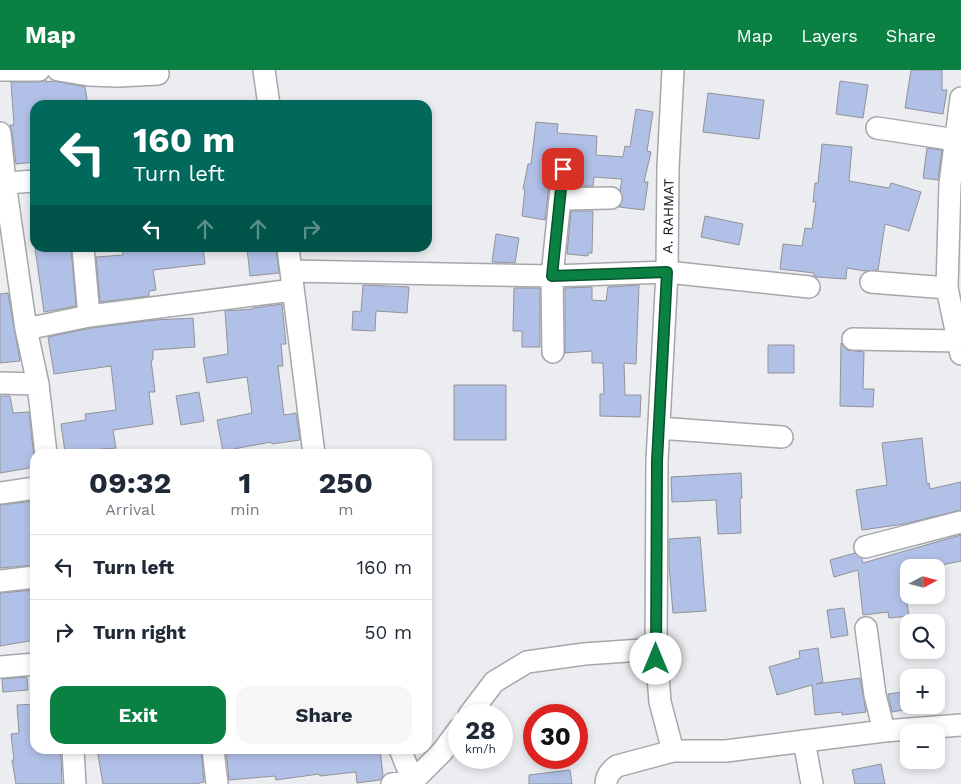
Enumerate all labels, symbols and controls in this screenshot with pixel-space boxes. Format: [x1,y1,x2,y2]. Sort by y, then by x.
text: Map [25,21,76,49]
text: Map [736,25,773,46]
text: Layers [801,25,858,46]
text: Share [886,25,936,46]
text: 160 m [133,119,235,161]
icon: left [50,120,115,185]
pin [542,148,584,190]
icon: arrive [549,155,577,183]
text: Turn left [133,161,225,186]
street label: A. RAHMAT [659,178,677,254]
icon: left [138,215,166,243]
icon: ahead [191,215,219,243]
icon: ahead [244,215,272,243]
icon: right [297,215,325,243]
text: 09:32 [89,465,171,500]
text: 1 [238,465,251,500]
text: 250 [318,465,373,500]
text: Arrival [105,500,155,519]
text: min [230,500,260,519]
text: m [338,500,353,519]
icon: left [50,553,78,581]
text: Turn left [93,556,174,579]
text: 160 m [357,556,412,579]
north arrow [900,559,945,604]
map controls [900,559,945,769]
button: search [900,614,945,659]
icon: right [50,618,78,646]
text: Turn right [93,621,186,644]
text: 50 m [365,621,412,644]
position arrow [629,632,681,684]
button: + [900,669,945,714]
button: Exit [50,686,226,744]
button: Share [236,686,412,744]
speed limit sign: 30 [523,704,588,769]
text: 28 [465,716,496,745]
button: − [900,724,945,769]
text: km/h [465,742,496,756]

